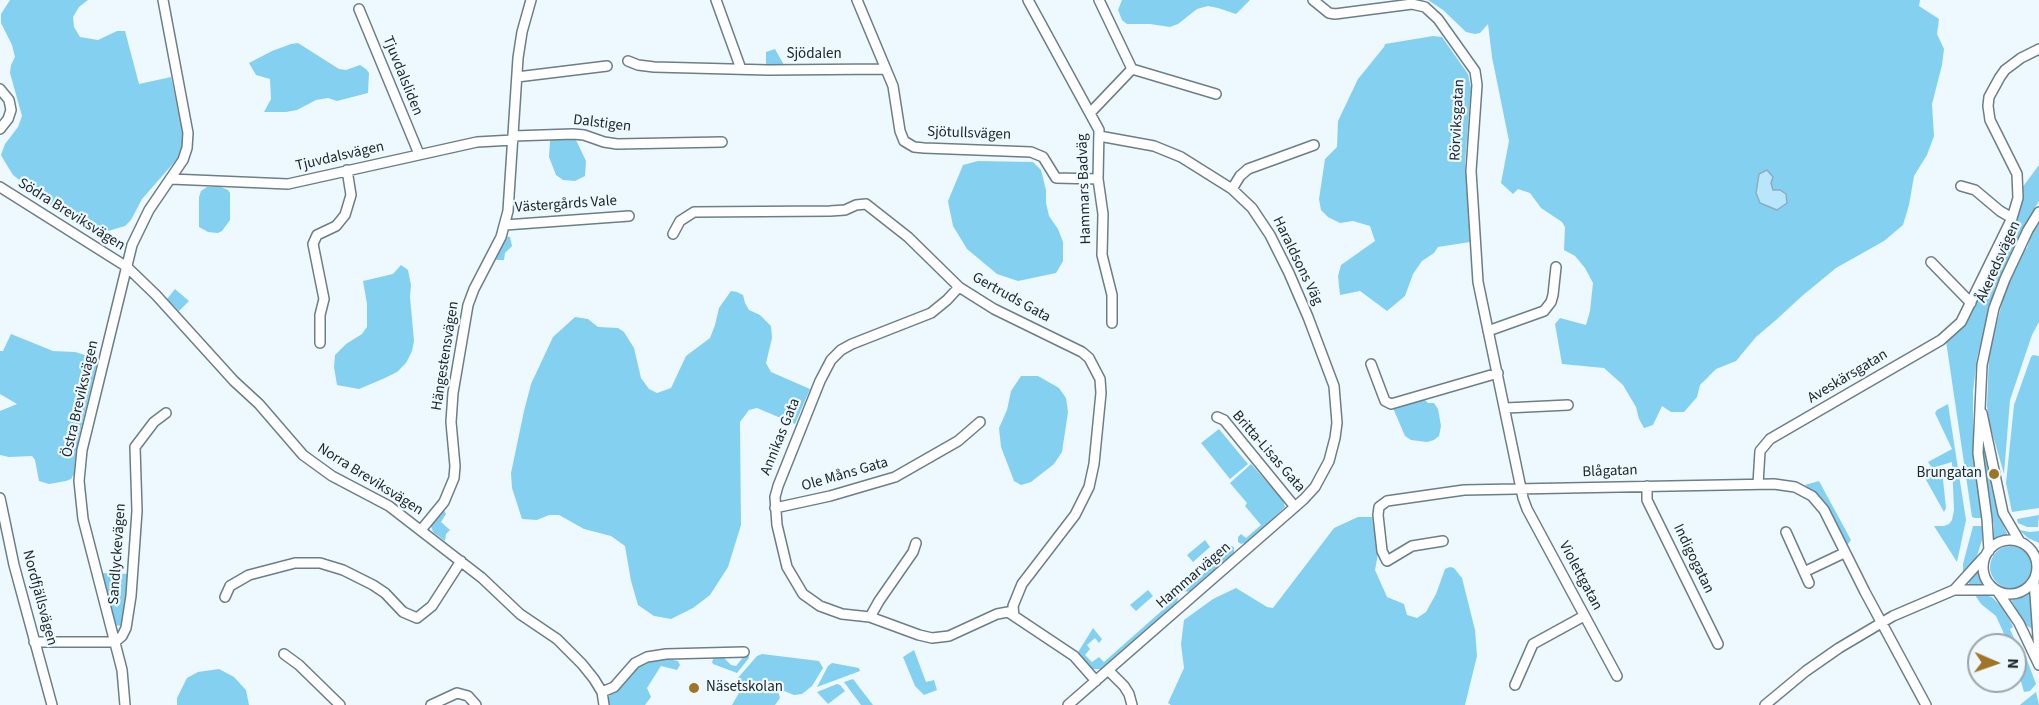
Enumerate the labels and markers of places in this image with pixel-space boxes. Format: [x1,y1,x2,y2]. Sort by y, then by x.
place label: Brungatan [1916,465,1982,483]
marker: Brungatan [1987,467,2001,481]
place label: Näsetskolan [706,679,783,697]
marker: Näsetskolan [687,681,701,695]

